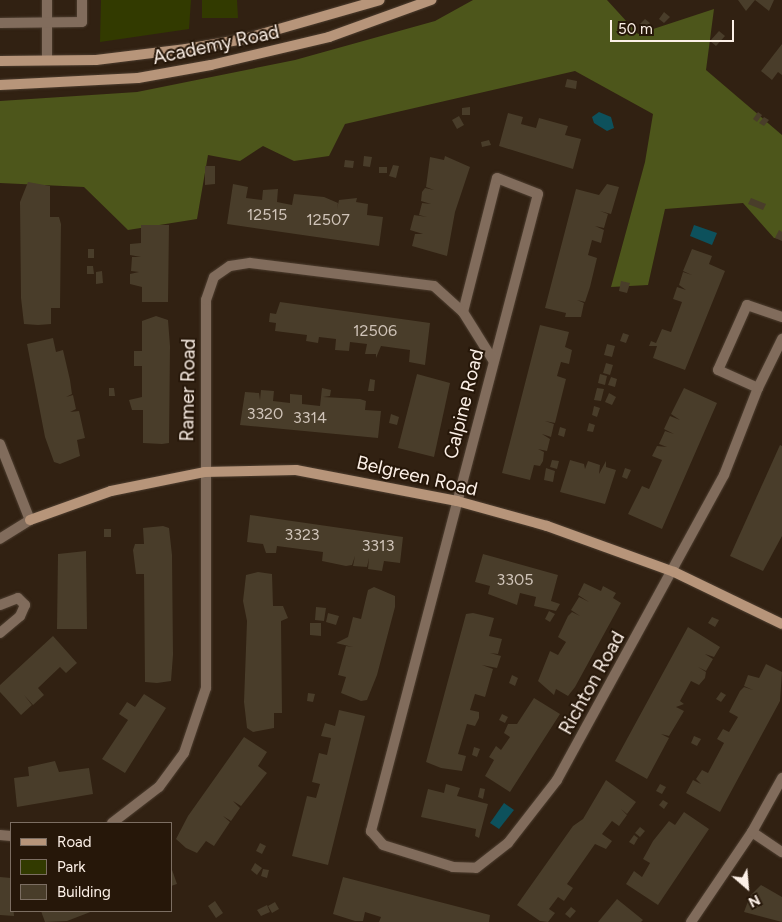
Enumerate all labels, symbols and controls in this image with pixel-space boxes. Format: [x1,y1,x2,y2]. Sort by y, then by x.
scale bar [612,10,736,42]
street label: Academy Road [151,20,281,70]
text: 50 m [618,20,653,38]
house number: 12515 [247,205,287,225]
house number: 12507 [306,210,350,230]
house number: 12506 [353,321,397,341]
street label: Ramer Road [176,338,200,442]
street label: Calpine Road [439,347,489,461]
house number: 3320 [247,404,283,424]
house number: 3314 [293,408,327,428]
street label: Belgreen Road [354,451,480,501]
house number: 3323 [284,525,320,545]
house number: 3313 [362,536,394,556]
house number: 3305 [497,570,533,590]
street label: Richton Road [554,627,630,739]
legend [10,822,172,912]
text: Road [57,833,92,851]
text: Park [57,858,86,876]
north arrow [722,862,772,912]
text: Building [57,883,111,901]
text: N [745,891,763,911]

